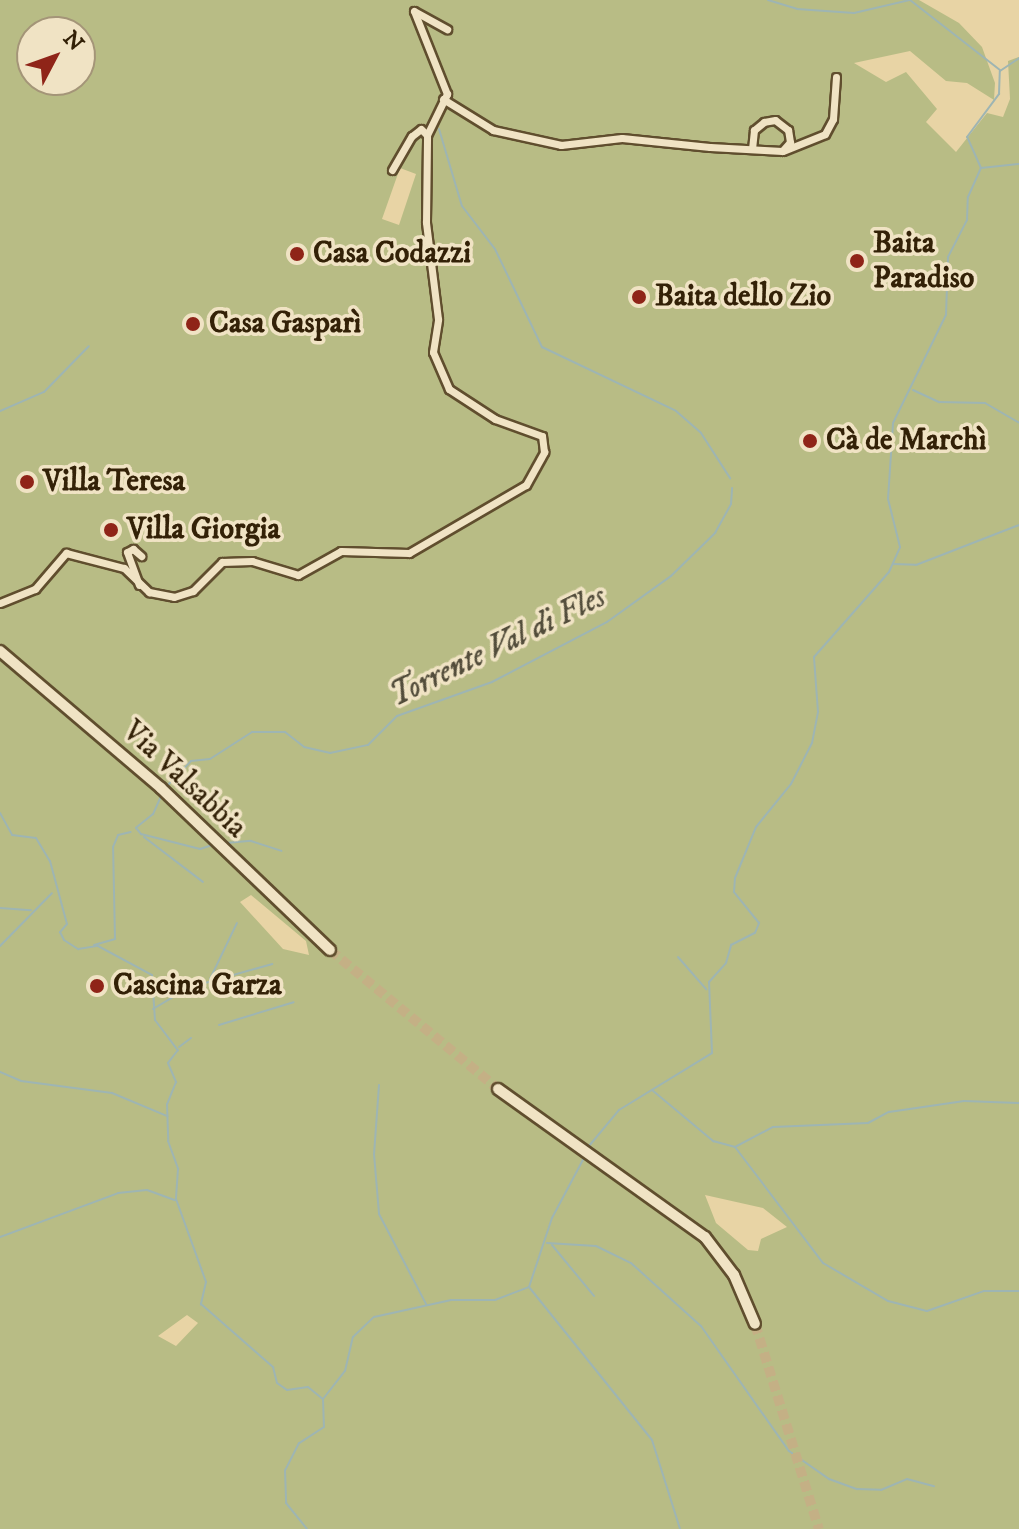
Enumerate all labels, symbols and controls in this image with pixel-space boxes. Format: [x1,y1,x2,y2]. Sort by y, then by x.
north arrow [16,16,96,96]
text: N [57,26,89,57]
place label: Baita Paradiso [873,226,974,296]
place label: Casa Codazzi [313,236,471,272]
marker: Casa Codazzi [288,245,306,263]
marker: Baita Paradiso [848,252,866,270]
place label: Baita dello Zio [655,279,831,315]
marker: Baita dello Zio [630,288,648,306]
place label: Casa Gasparì [209,306,361,342]
marker: Casa Gasparì [184,315,202,333]
place label: Cà de Marchì [826,423,987,459]
marker: Cà de Marchì [801,432,819,450]
place label: Villa Teresa [43,464,185,500]
marker: Villa Teresa [18,473,36,491]
place label: Villa Giorgia [127,512,280,548]
marker: Villa Giorgia [102,521,120,539]
water label: Torrente Val di Fles [384,578,612,716]
street label: Via Valsabbia [115,714,253,846]
place label: Cascina Garza [113,968,282,1004]
marker: Cascina Garza [88,977,106,995]

